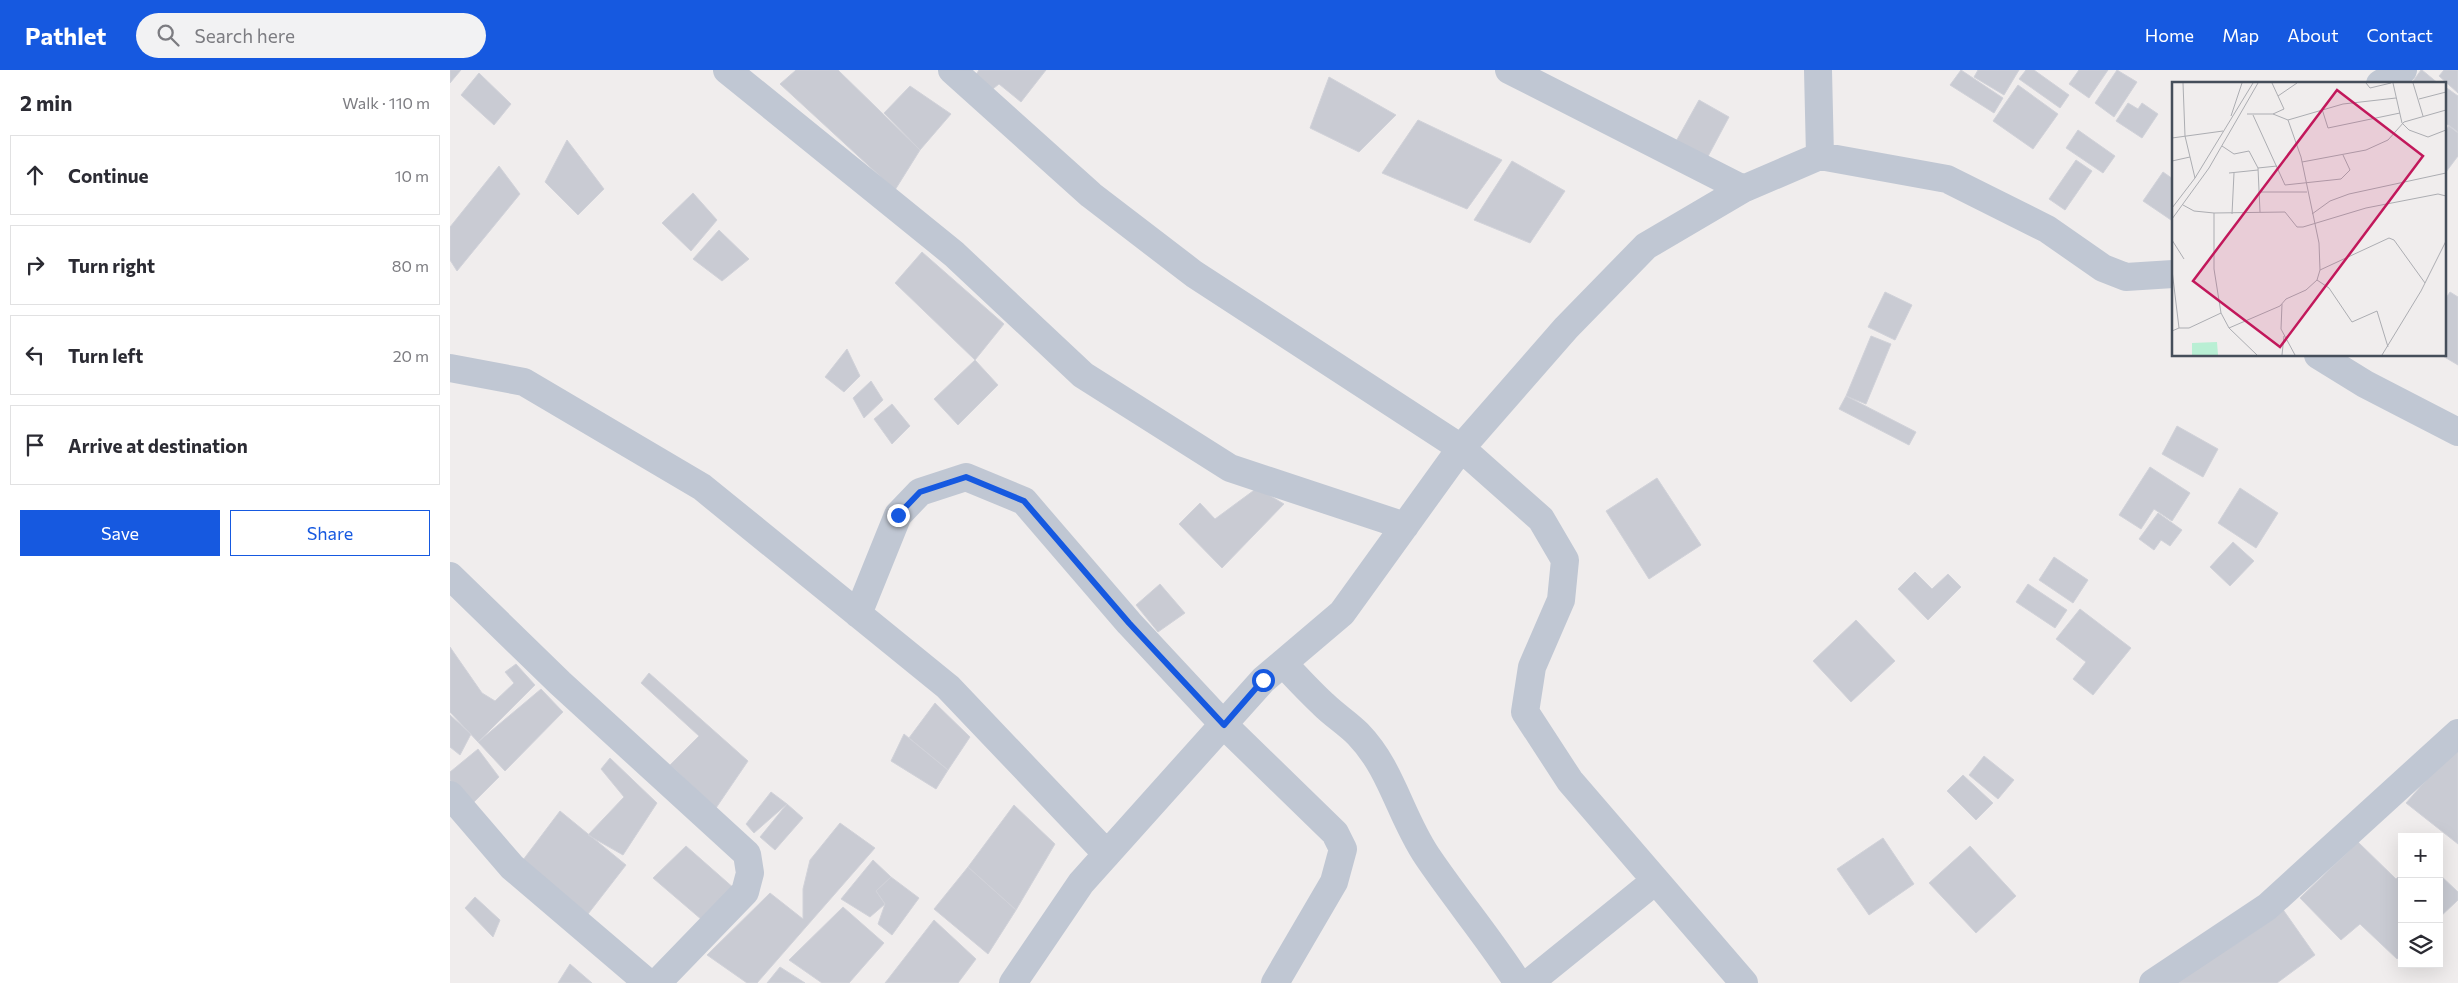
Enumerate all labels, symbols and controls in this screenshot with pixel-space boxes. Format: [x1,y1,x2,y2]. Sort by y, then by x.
search box [136,13,486,58]
text: Pathlet [25,21,106,50]
icon: search [154,21,182,49]
text: Search here [194,24,295,47]
text: Home [2145,24,2194,46]
text: Map [2222,24,2259,46]
text: About [2287,24,2339,46]
text: Contact [2367,24,2433,46]
inset map [2172,82,2446,356]
text: 2 min [20,90,72,115]
text: Walk · 110 m [342,93,430,112]
icon: ahead [21,161,49,189]
text: Continue [68,164,148,187]
text: 10 m [395,166,429,185]
icon: right [21,251,49,279]
text: Turn right [68,254,155,277]
text: 80 m [392,256,429,275]
icon: left [21,341,49,369]
text: Turn left [68,344,143,367]
text: 20 m [393,346,429,365]
icon: arrive [21,431,49,459]
text: Arrive at destination [68,434,248,457]
route end [887,504,910,527]
button: Save [20,510,220,556]
button: Share [230,510,430,556]
route start [1252,669,1275,692]
map controls [2398,833,2443,968]
button: + [2398,833,2443,878]
button: − [2398,878,2443,923]
button: layers [2398,923,2443,968]

